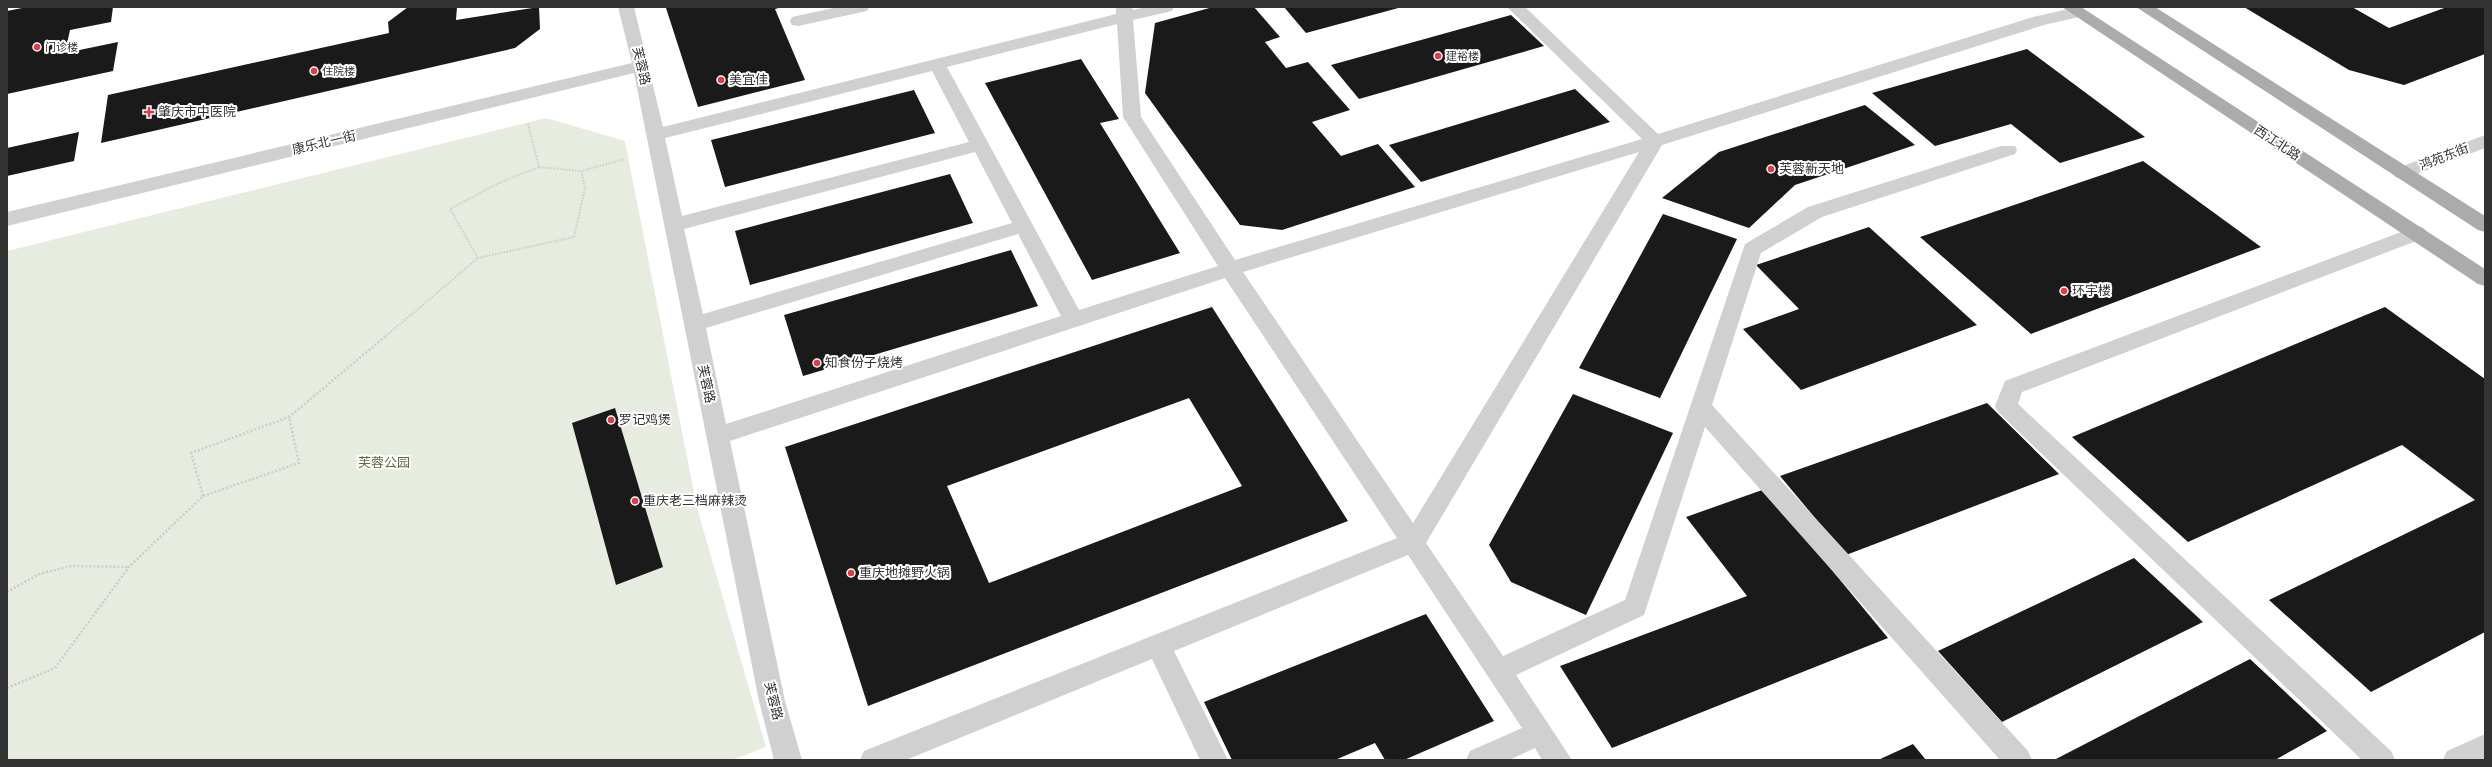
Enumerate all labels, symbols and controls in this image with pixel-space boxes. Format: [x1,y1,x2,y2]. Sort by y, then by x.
place label: 门诊楼 [45,40,78,55]
marker: 门诊楼 [32,42,42,52]
street label: 芙蓉路 [628,45,654,87]
place label: 建裕楼 [1446,49,1479,64]
marker: 建裕楼 [1433,51,1443,61]
place label: 住院楼 [322,64,355,79]
marker: 住院楼 [309,66,319,76]
place label: 美宜佳 [729,71,768,89]
marker: 美宜佳 [716,75,726,85]
place label: 肇庆市中医院 [158,103,236,121]
marker: 肇庆市中医院 [143,106,155,118]
street label: 西江北路 [2250,121,2304,165]
street label: 康乐北一街 [290,127,358,159]
street label: 鸿苑东街 [2416,139,2472,175]
place label: 芙蓉新天地 [1779,160,1844,178]
marker: 芙蓉新天地 [1766,164,1776,174]
place label: 环宇楼 [2072,282,2111,300]
marker: 环宇楼 [2059,286,2069,296]
place label: 知食份子烧烤 [825,354,903,372]
marker: 知食份子烧烤 [812,358,822,368]
street label: 芙蓉路 [693,363,719,405]
place label: 罗记鸡煲 [619,411,671,429]
marker: 罗记鸡煲 [606,415,616,425]
park label: 芙蓉公园 [358,454,410,472]
place label: 重庆老三档麻辣烫 [643,492,747,510]
marker: 重庆老三档麻辣烫 [630,496,640,506]
place label: 重庆地摊野火锅 [859,564,950,582]
marker: 重庆地摊野火锅 [846,568,856,578]
street label: 芙蓉路 [760,680,786,722]

